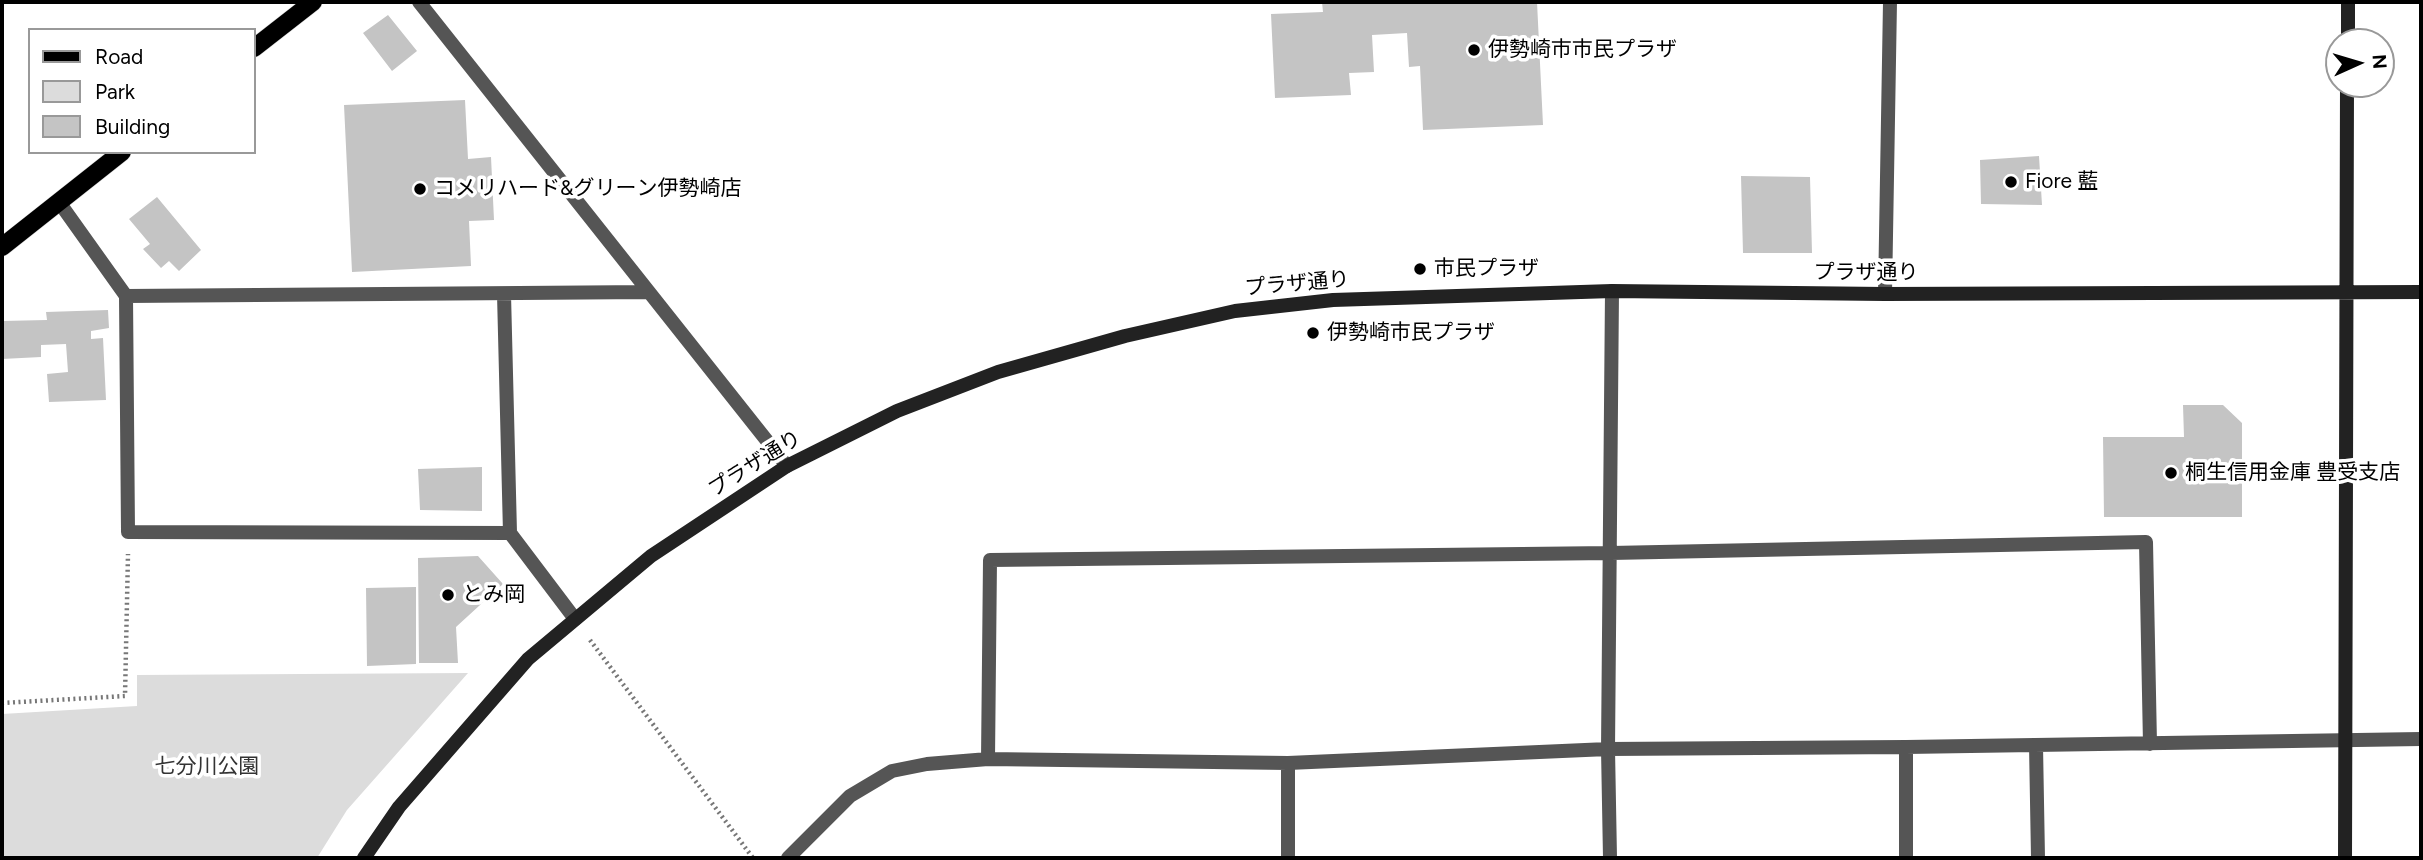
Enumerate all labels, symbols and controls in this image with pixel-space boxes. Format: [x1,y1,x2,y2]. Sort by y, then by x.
legend [28,28,256,154]
north arrow [2325,28,2395,98]
place label: 伊勢崎市市民プラザ [1488,37,1677,63]
marker: 伊勢崎市市民プラザ [1466,42,1482,58]
text: Road [95,44,143,69]
text: N [2367,54,2391,70]
text: Park [95,79,135,104]
text: Building [95,114,170,139]
place label: Fiore 藍 [2025,169,2098,195]
marker: Fiore 藍 [2003,174,2019,190]
place label: コメリハード&グリーン伊勢崎店 [434,176,742,202]
marker: コメリハード&グリーン伊勢崎店 [412,181,428,197]
place label: 市民プラザ [1434,256,1539,282]
street label: プラザ通り [1814,260,1918,286]
marker: 市民プラザ [1412,261,1428,277]
street label: プラザ通り [1244,267,1350,301]
place label: 伊勢崎市民プラザ [1327,320,1495,346]
marker: 伊勢崎市民プラザ [1305,325,1321,341]
street label: プラザ通り [704,425,806,503]
place label: 桐生信用金庫 豊受支店 [2185,460,2400,486]
marker: 桐生信用金庫 豊受支店 [2163,465,2179,481]
place label: とみ岡 [462,582,525,608]
marker: とみ岡 [440,587,456,603]
park label: 七分川公園 [155,754,259,780]

